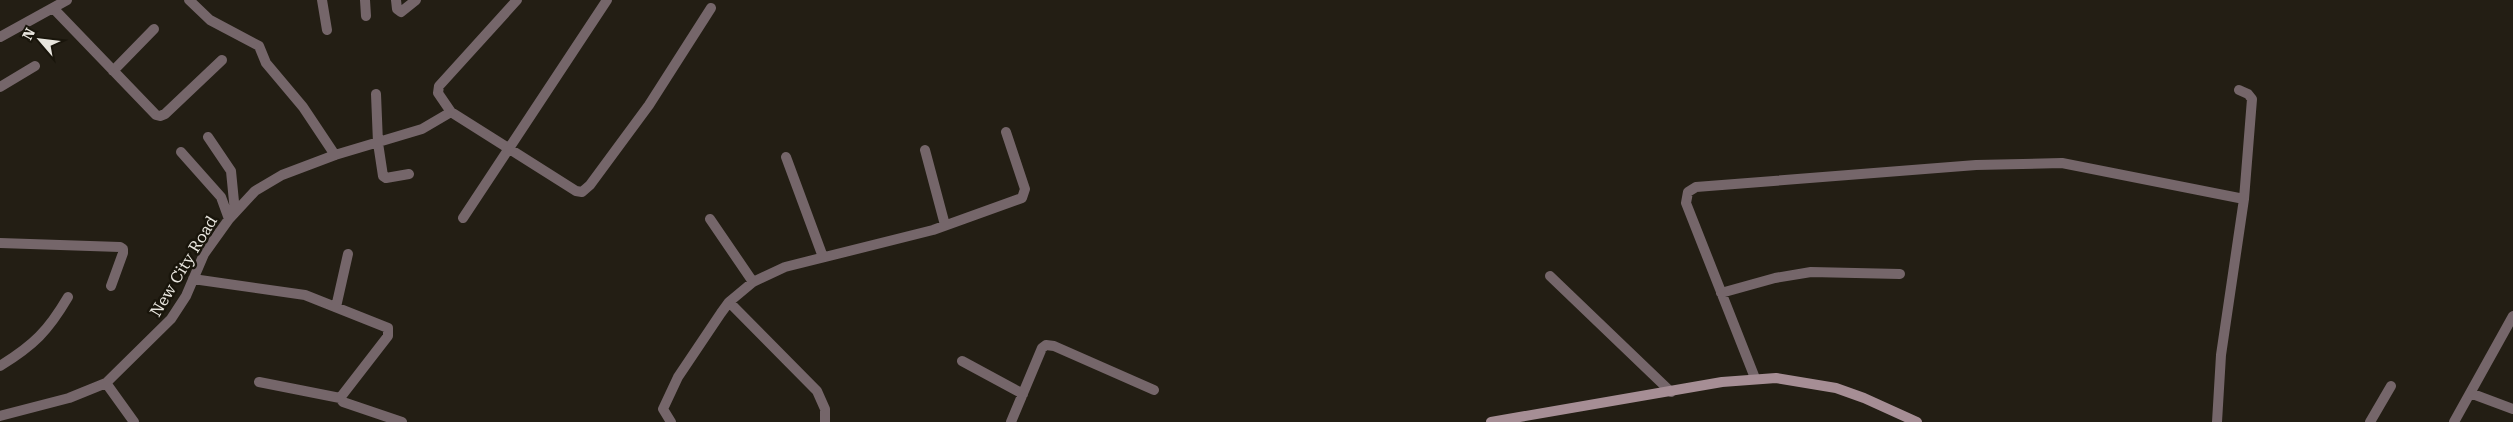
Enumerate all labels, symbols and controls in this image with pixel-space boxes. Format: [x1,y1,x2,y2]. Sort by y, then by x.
north arrow [15,15,65,65]
text: N [19,25,38,42]
street label: New City Road [146,212,221,320]

